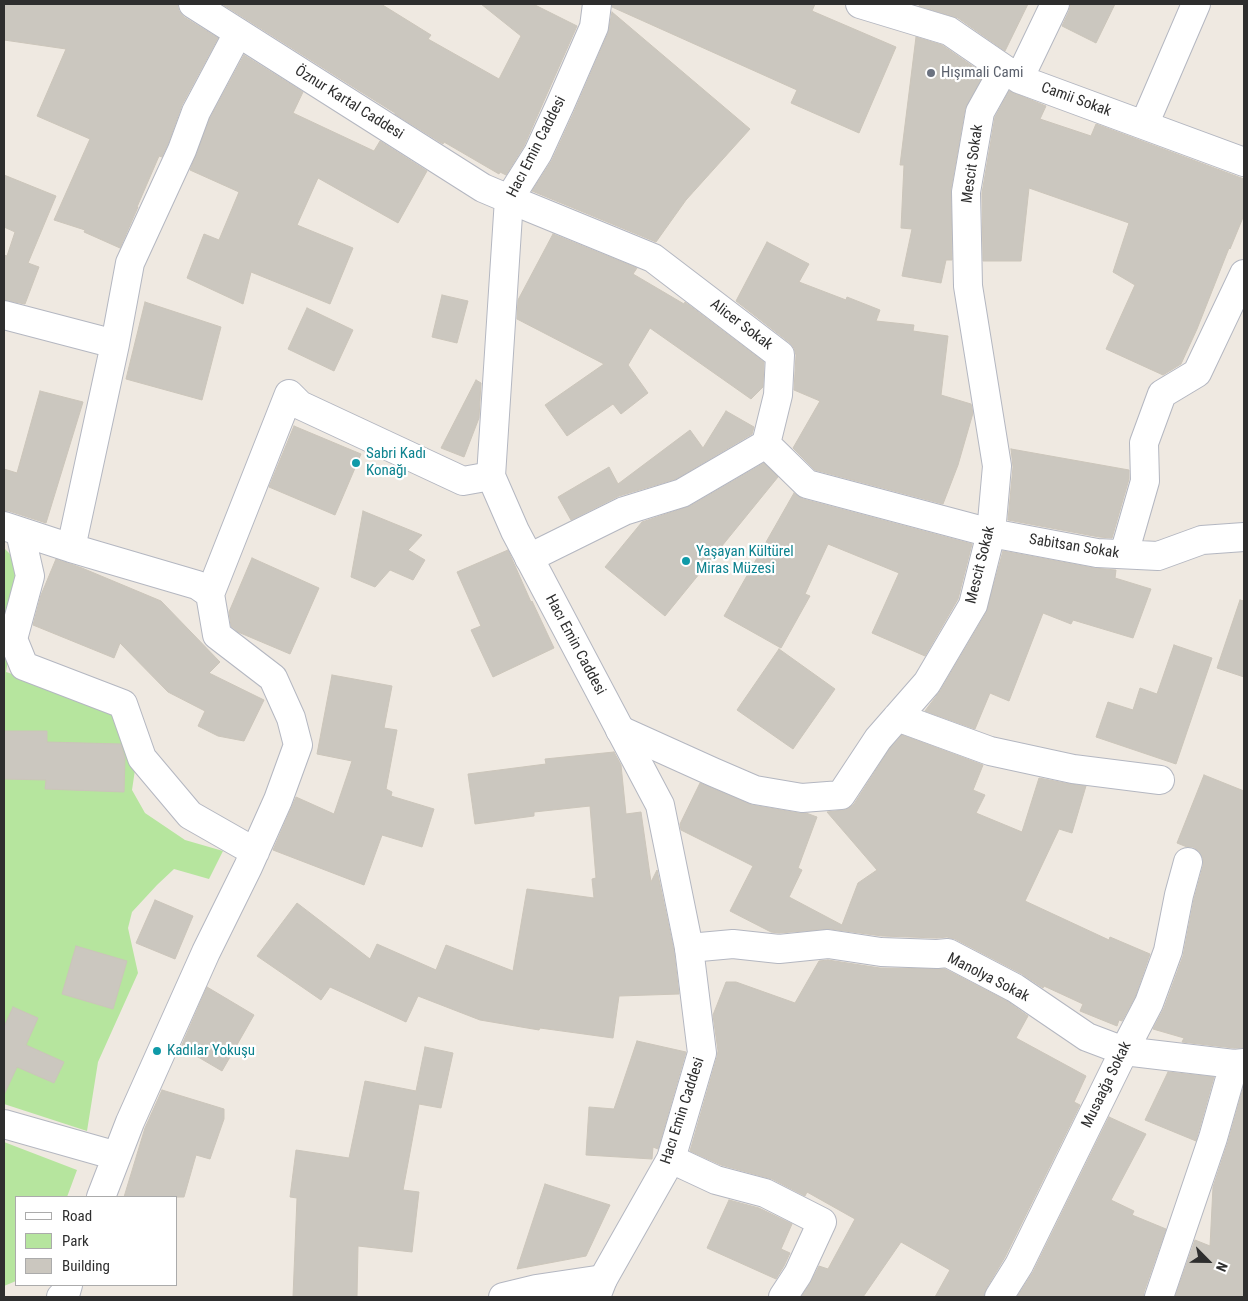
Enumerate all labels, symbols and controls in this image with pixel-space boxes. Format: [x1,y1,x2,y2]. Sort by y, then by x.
street label: Öznur Kartal Caddesi [291,62,407,144]
place label: Hışımali Cami [941,64,1023,82]
marker: Hışımali Cami [925,67,937,79]
street label: Camii Sokak [1038,79,1114,121]
street label: Hacı Emin Caddesi [504,93,570,201]
street label: Mescit Sokak [959,123,987,205]
street label: Alicer Sokak [706,296,776,354]
place label: Sabri Kadı Konağı [366,445,426,480]
marker: Sabri Kadı Konağı [350,457,362,469]
street label: Mescit Sokak [963,524,999,606]
street label: Sabitsan Sokak [1028,531,1120,563]
place label: Yaşayan Kültürel Miras Müzesi [696,543,794,578]
marker: Yaşayan Kültürel Miras Müzesi [680,555,692,567]
street label: Hacı Emin Caddesi [541,592,609,698]
street label: Manolya Sokak [944,950,1032,1006]
street label: Musaağa Sokak [1078,1039,1136,1131]
place label: Kadılar Yokuşu [167,1042,255,1060]
marker: Kadılar Yokuşu [151,1045,163,1057]
street label: Hacı Emin Caddesi [657,1055,709,1167]
legend [15,1196,178,1286]
text: Road [62,1207,92,1225]
text: Park [62,1232,89,1250]
north arrow [1183,1236,1233,1286]
text: Building [62,1257,110,1275]
text: N [1213,1260,1231,1274]

